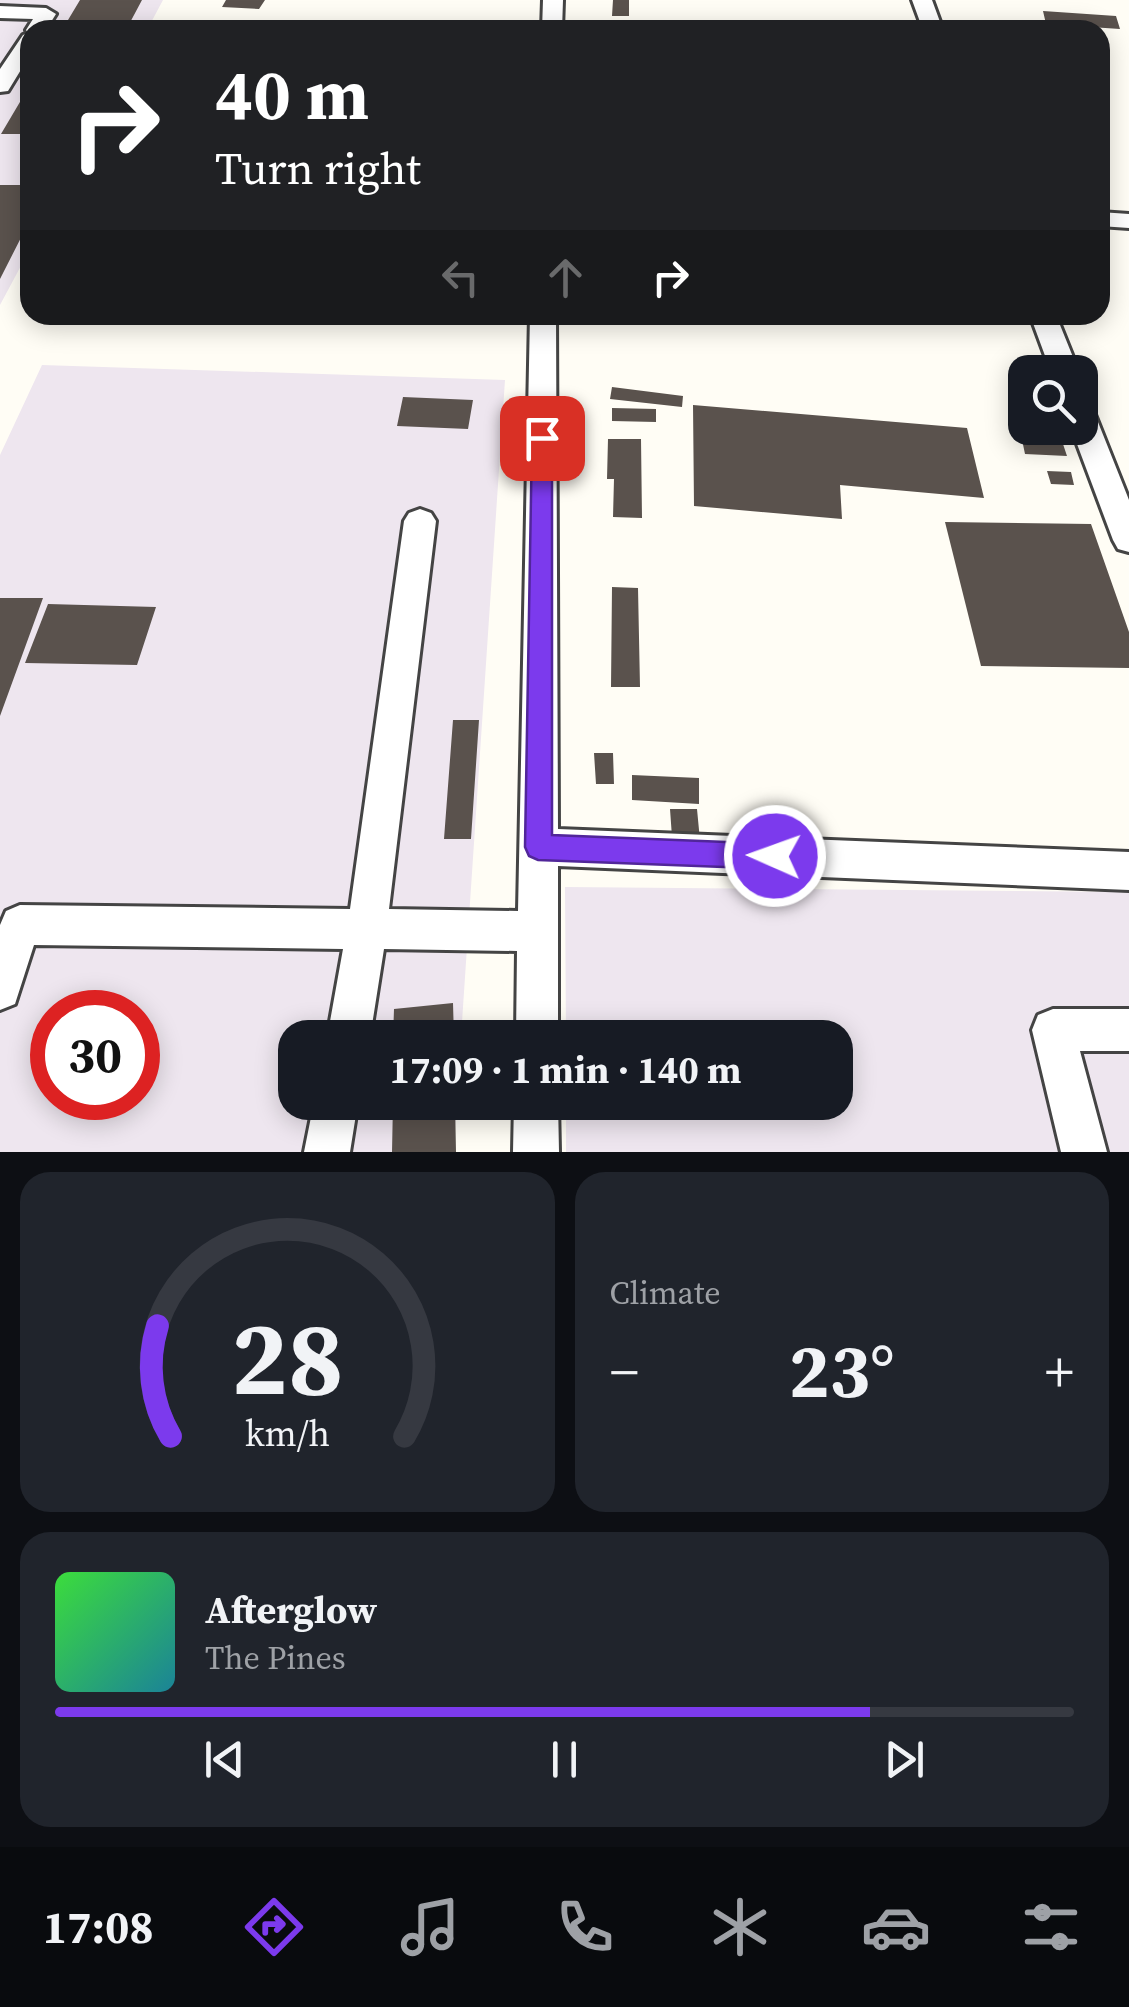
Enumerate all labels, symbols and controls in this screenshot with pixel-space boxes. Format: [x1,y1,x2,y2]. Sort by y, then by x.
text: 40 m [215,46,369,142]
icon: right [50,60,180,190]
text: Turn right [215,137,421,199]
icon: left [433,250,488,305]
icon: ahead [538,250,593,305]
icon: right [643,250,698,305]
map controls [1008,355,1098,445]
button: search [1008,355,1098,445]
pin [500,396,585,481]
icon: arrive [515,411,570,466]
position arrow [723,804,827,908]
speed limit sign: 30 [30,990,160,1120]
text: 17:09 · 1 min · 140 m [389,1044,742,1096]
text: Climate [610,1271,721,1315]
text: 28 [231,1286,344,1429]
text: 23° [789,1319,895,1422]
text: − [610,1334,639,1409]
text: + [1045,1334,1074,1409]
text: km/h [245,1409,330,1458]
text: Afterglow [205,1584,377,1636]
text: The Pines [205,1636,346,1680]
icon: previous [197,1732,252,1787]
icon: pause [537,1732,592,1787]
icon: next [877,1732,932,1787]
icon: directions [239,1892,309,1962]
icon: music [395,1892,465,1962]
icon: phone [550,1892,620,1962]
icon: climate [705,1892,775,1962]
icon: car [861,1892,931,1962]
icon: filters [1016,1892,1086,1962]
text: 17:08 [43,1896,154,1958]

